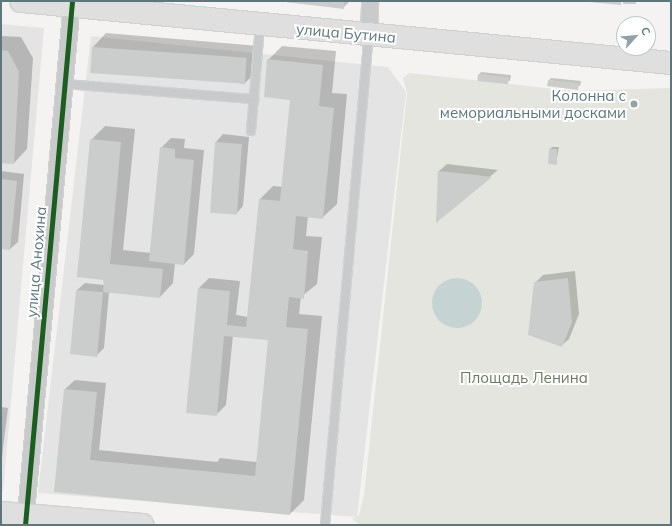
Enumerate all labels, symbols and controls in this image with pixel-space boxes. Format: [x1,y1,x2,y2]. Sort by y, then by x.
north arrow [616,16,656,56]
street label: улица Бутина [295,20,397,46]
text: С [638,24,654,38]
place label: Колонна с мемориальными досками [440,86,626,121]
marker: Колонна с мемориальными досками [629,99,639,109]
street label: улица Анохина [22,206,50,318]
park label: Площадь Ленина [460,369,588,387]

